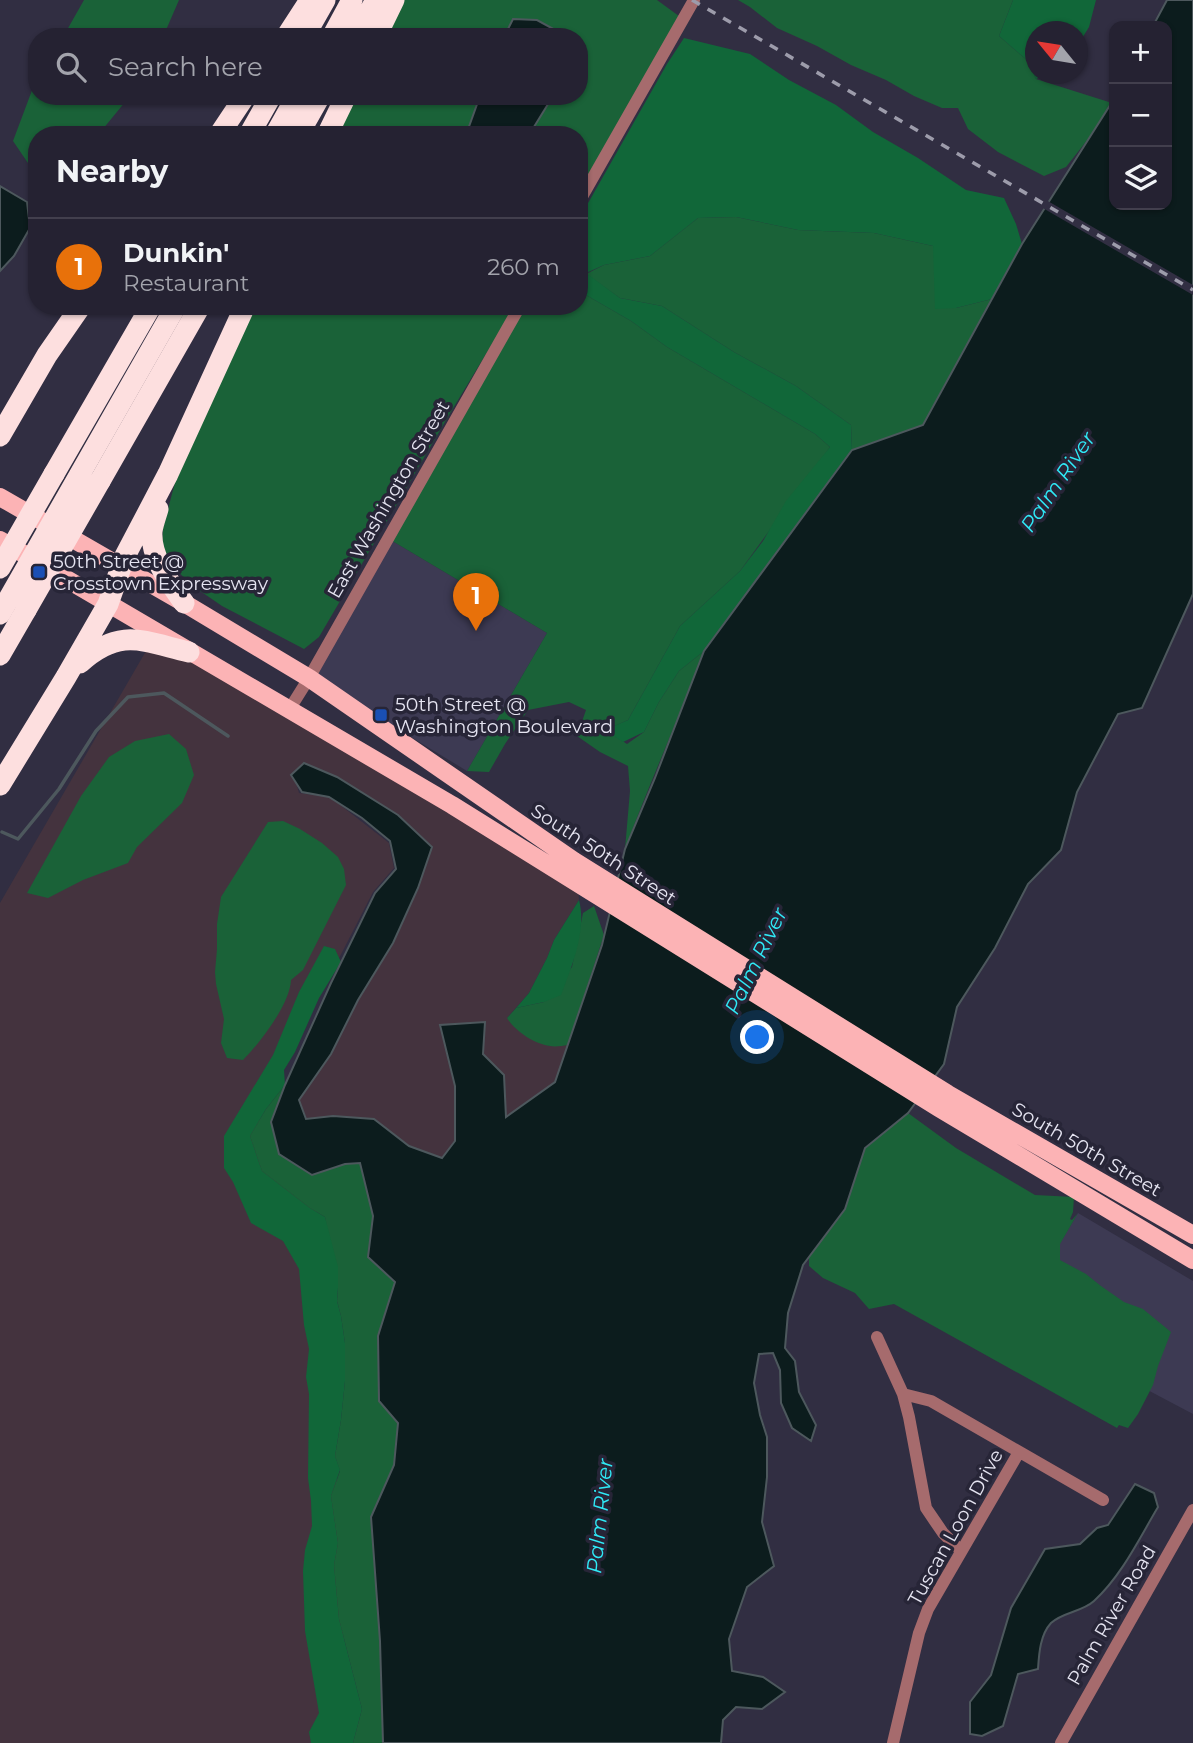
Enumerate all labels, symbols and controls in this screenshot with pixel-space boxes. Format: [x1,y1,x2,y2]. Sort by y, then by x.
north arrow [1025,21,1088,84]
map controls [1109,21,1172,210]
button: + [1109,21,1172,84]
search box [28,28,588,105]
icon: search [52,48,90,86]
text: Search here [108,51,263,83]
button: − [1109,84,1172,147]
button: layers [1109,147,1172,210]
text: Nearby [56,153,168,190]
text: Dunkin' [123,237,229,269]
text: 1 [74,253,84,281]
text: 260 m [487,253,560,281]
text: Restaurant [123,269,249,297]
street label: East Washington Street [322,396,455,602]
water label: Palm River [1015,426,1101,537]
place label: 50th Street @ Crosstown Expressway [53,550,269,595]
marker: 50th Street @ Crosstown Expressway [31,564,47,580]
pin: 1 [453,573,499,631]
place label: 50th Street @ Washington Boulevard [395,693,613,738]
marker: 50th Street @ Washington Boulevard [373,707,389,723]
street label: South 50th Street [527,799,681,910]
water label: Palm River [719,903,792,1018]
your location [740,1020,774,1054]
street label: South 50th Street [1008,1097,1166,1202]
street label: Tuscan Loon Drive [903,1445,1008,1609]
water label: Palm River [581,1457,618,1575]
street label: Palm River Road [1062,1541,1161,1689]

